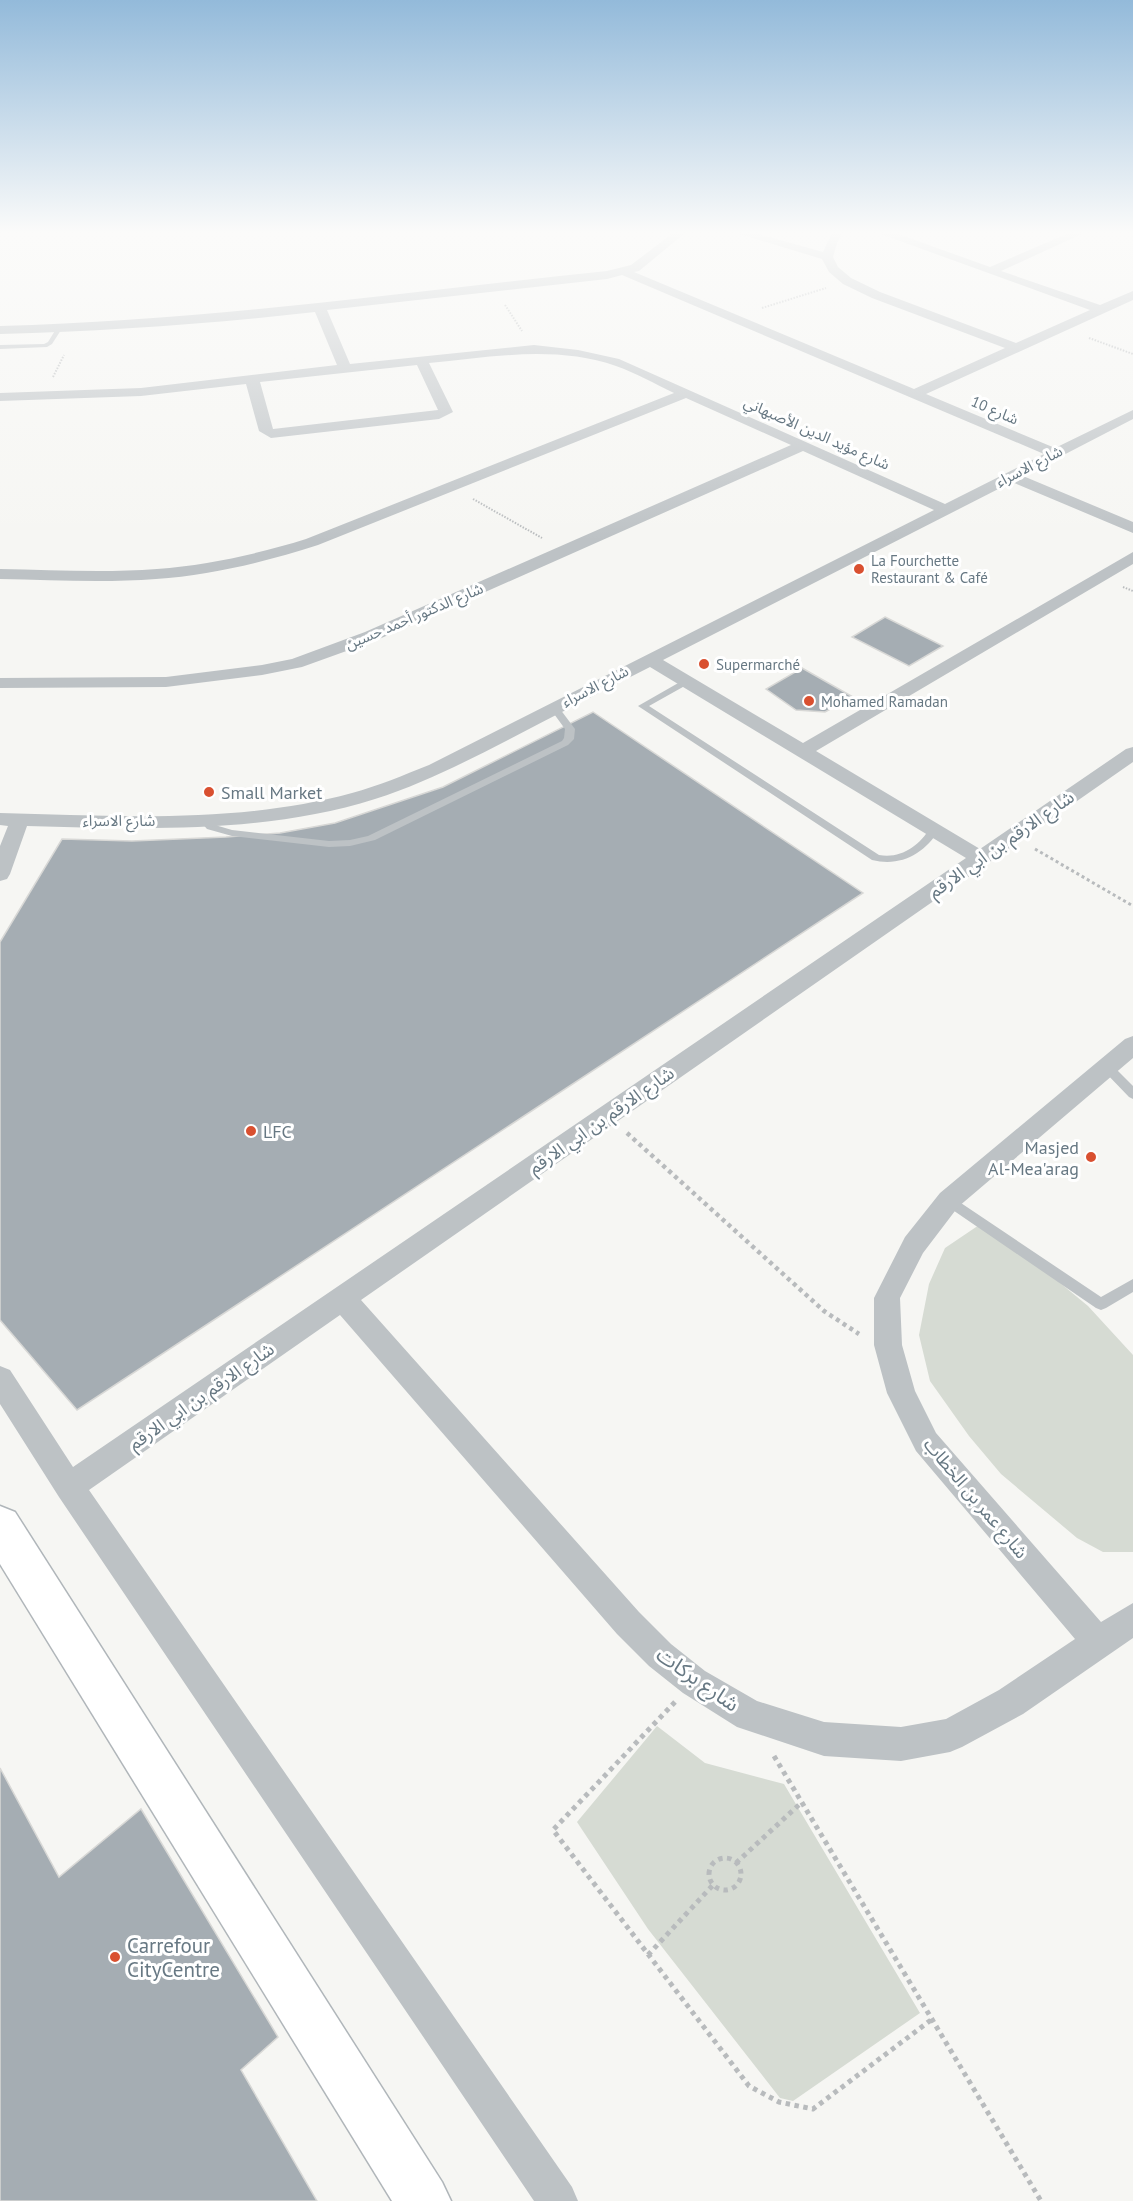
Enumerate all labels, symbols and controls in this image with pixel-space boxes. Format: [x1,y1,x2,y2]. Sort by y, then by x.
street label: شارع مؤيد الدين الأصبهاني [740,392,893,477]
street label: شارع 10 [967,392,1022,431]
street label: شارع الاسراء [992,441,1067,494]
place label: La Fourchette Restaurant & Café [871,551,988,587]
marker: La Fourchette Restaurant & Café [852,562,866,576]
street label: شارع الدكتور أحمد حسين [342,578,487,656]
place label: Supermarché [716,655,800,674]
marker: Supermarché [697,657,711,671]
street label: شارع الاسراء [558,661,633,714]
place label: Mohamed Ramadan [821,692,948,711]
marker: Mohamed Ramadan [802,694,816,708]
place label: Small Market [221,781,322,804]
marker: Small Market [202,785,216,799]
street label: شارع الارقم بن ابي الارقم [924,785,1080,905]
street label: شارع الاسراء [83,811,156,833]
street label: شارع الارقم بن ابي الارقم [524,1061,680,1181]
place label: LFC [263,1120,292,1143]
marker: LFC [244,1124,258,1138]
place label: Masjed Al-Mea'arag [988,1136,1079,1180]
marker: Masjed Al-Mea'arag [1084,1150,1098,1164]
street label: شارع الارقم بن ابي الارقم [124,1337,280,1457]
street label: شارع عمر بن الخطاب [917,1433,1033,1565]
street label: شارع بركات [650,1641,745,1719]
place label: Carrefour CityCentre [127,1932,220,1983]
marker: Carrefour CityCentre [108,1950,122,1964]

